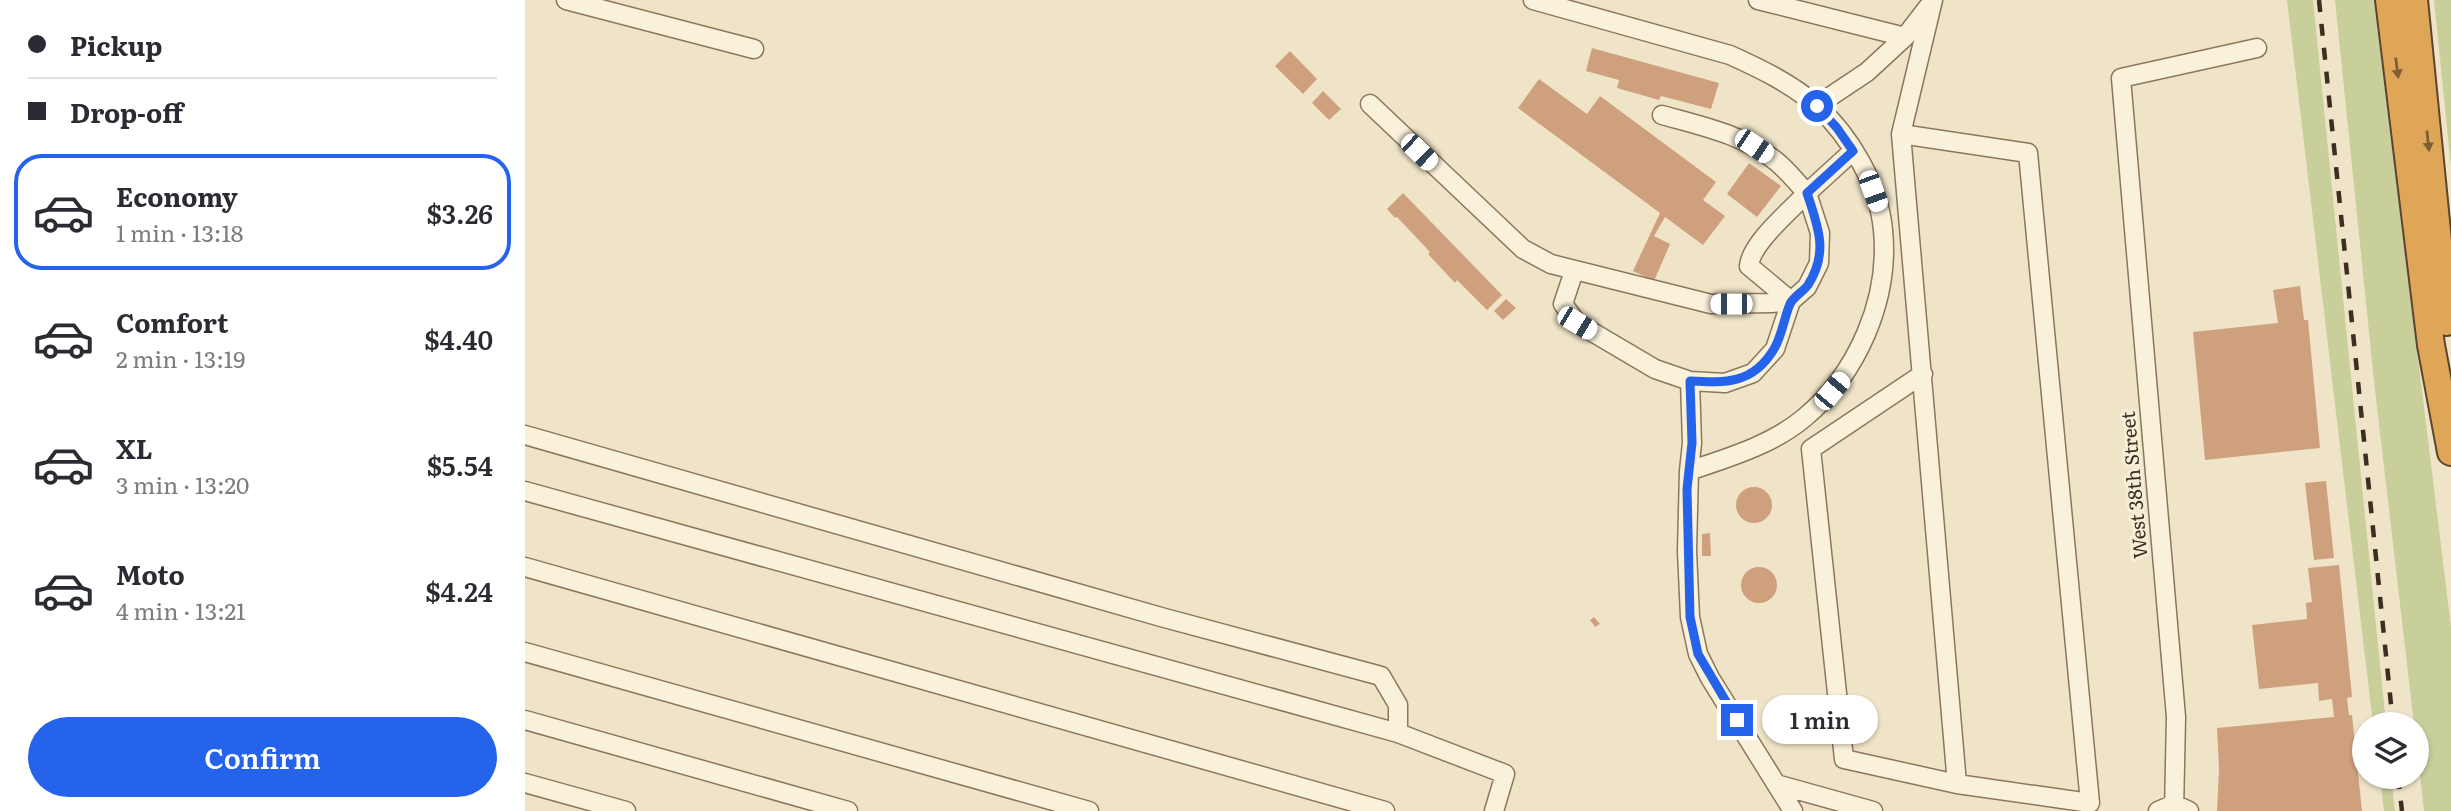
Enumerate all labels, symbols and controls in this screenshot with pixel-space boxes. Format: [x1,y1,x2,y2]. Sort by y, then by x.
text: Pickup [70,25,162,64]
one-way arrow [2391,57,2402,79]
route start [1801,90,1833,122]
text: Drop-off [70,92,183,131]
car [1731,126,1778,166]
car [1397,130,1442,174]
one-way arrow [2422,130,2433,152]
car [1856,168,1891,214]
text: Economy [116,176,238,215]
icon: car [32,181,95,244]
text: $3.26 [427,193,493,232]
text: 1 min · 13:18 [116,215,244,249]
car [1711,294,1753,315]
text: Comfort [116,302,228,341]
car [1554,303,1601,343]
icon: car [32,307,95,370]
text: $4.40 [424,319,493,358]
text: 2 min · 13:19 [116,341,245,375]
car [1811,368,1854,414]
street label: West 38th Street [2113,410,2153,560]
text: XL [116,428,153,467]
icon: car [32,433,95,496]
text: $5.54 [427,445,493,484]
text: 3 min · 13:20 [116,467,249,501]
text: Moto [116,554,185,593]
icon: car [32,559,95,622]
text: $4.24 [425,571,493,610]
text: 4 min · 13:21 [116,593,246,627]
callout: 1 min [1761,696,1877,744]
text: 1 min [1790,702,1850,736]
route end [1721,704,1753,736]
map controls [2352,712,2429,789]
button: layers [2352,712,2429,789]
button: Confirm [28,717,497,797]

